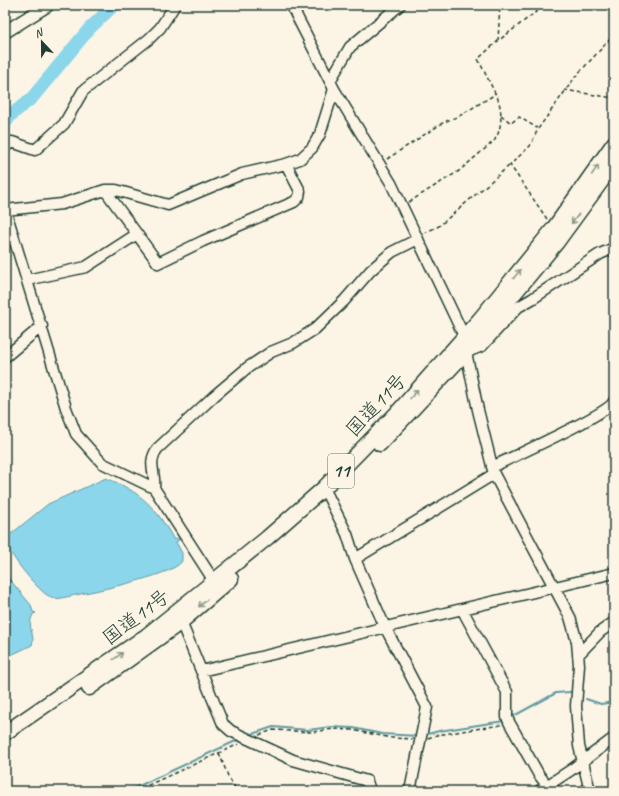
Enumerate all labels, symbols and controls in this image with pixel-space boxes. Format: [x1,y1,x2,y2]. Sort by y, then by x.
north arrow [22,22,62,62]
text: N [32,24,46,40]
one-way arrow [591,165,600,176]
one-way arrow [571,213,579,224]
one-way arrow [513,269,521,280]
street label: 国道11号 [340,368,412,442]
one-way arrow [409,388,418,399]
road number: 11 [328,454,354,488]
street label: 国道11号 [97,584,175,650]
one-way arrow [198,599,209,608]
one-way arrow [113,652,124,660]

